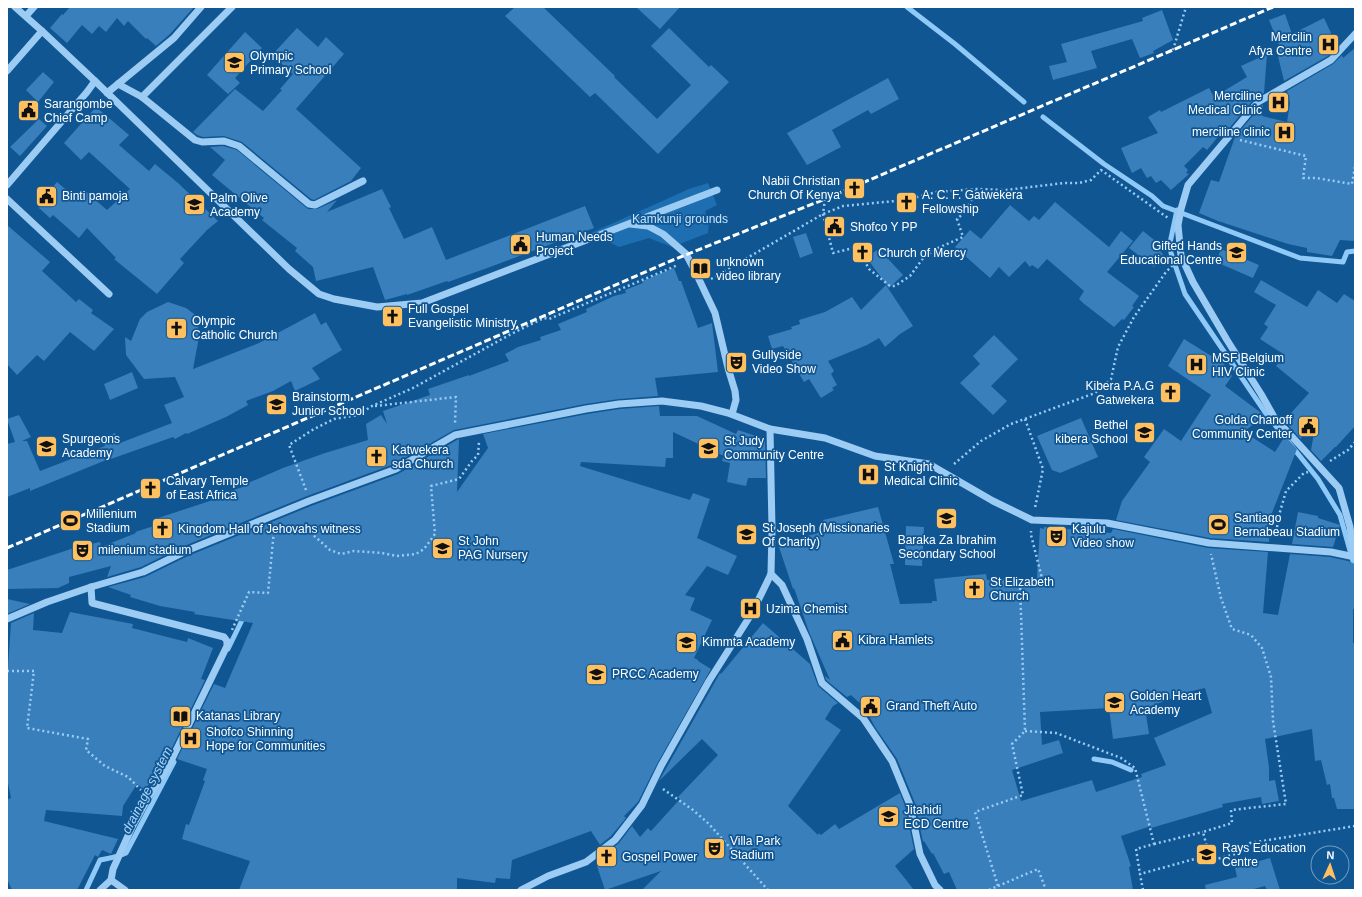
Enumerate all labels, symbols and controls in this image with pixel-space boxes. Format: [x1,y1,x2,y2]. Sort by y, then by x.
place label: Mercilin Afya Centre [1249,30,1312,58]
hospital icon: Mercilin Afya Centre [1315,31,1341,57]
place label: Olympic Primary School [250,49,331,77]
school or university icon: Olympic Primary School [222,50,248,76]
place label: Merciline Medical Clinic [1188,89,1262,117]
hospital icon: Merciline Medical Clinic [1265,90,1291,116]
place label: Sarangombe Chief Camp [44,97,113,125]
public building icon: Sarangombe Chief Camp [15,98,41,124]
hospital icon: merciline clinic [1272,119,1298,145]
place label: merciline clinic [1192,125,1270,139]
place label: Nabii Christian Church Of Kenya [748,174,840,202]
church icon: Nabii Christian Church Of Kenya [842,175,868,201]
public building icon: Binti pamoja [34,183,60,209]
place label: A. C. F. Gatwekera Fellowship [922,188,1023,216]
place label: Binti pamoja [62,189,128,203]
church icon: A. C. F. Gatwekera Fellowship [893,189,919,215]
place label: Palm Olive Academy [210,191,268,219]
school or university icon: Palm Olive Academy [181,192,207,218]
park label: Kamkunji grounds [632,212,728,226]
public building icon: Shofco Y PP [821,214,847,240]
place label: Shofco Y PP [850,220,918,234]
place label: Human Needs Project [536,230,613,258]
public building icon: Human Needs Project [508,231,534,257]
place label: Gifted Hands Educational Centre [1120,239,1222,267]
church icon: Church of Mercy [850,240,876,266]
school or university icon: Gifted Hands Educational Centre [1224,240,1250,266]
place label: Church of Mercy [878,246,966,260]
place label: unknown video library [716,255,781,283]
library icon: unknown video library [687,256,713,282]
place label: Full Gospel Evangelistic Ministry [408,302,517,330]
church icon: Full Gospel Evangelistic Ministry [379,303,405,329]
place label: Olympic Catholic Church [192,314,277,342]
church icon: Olympic Catholic Church [163,315,189,341]
place label: Gullyside Video Show [752,348,816,376]
theatre icon: Gullyside Video Show [724,349,750,375]
place label: MSF Belgium HIV Clinic [1212,351,1284,379]
hospital icon: MSF Belgium HIV Clinic [1184,352,1210,378]
place label: Kibera P.A.G Gatwekera [1086,379,1154,407]
church icon: Kibera P.A.G Gatwekera [1157,380,1183,406]
place label: Brainstorm Junior School [292,390,365,418]
school or university icon: Brainstorm Junior School [263,391,289,417]
place label: Golda Chanoff Community Center [1192,413,1293,441]
public building icon: Golda Chanoff Community Center [1295,414,1321,440]
place label: Bethel kibera School [1055,418,1128,446]
school or university icon: Bethel kibera School [1131,419,1157,445]
place label: Spurgeons Academy [62,432,120,460]
school or university icon: Spurgeons Academy [33,433,59,459]
place label: St Judy Community Centre [724,434,824,462]
school or university icon: St Judy Community Centre [696,435,722,461]
place label: Katwekera sda Church [392,443,453,471]
church icon: Katwekera sda Church [363,444,389,470]
place label: St Knight Medical Clinic [884,460,958,488]
hospital icon: St Knight Medical Clinic [855,461,881,487]
place label: Calvary Temple of East Africa [166,474,249,502]
church icon: Calvary Temple of East Africa [138,475,164,501]
school or university icon: Baraka Za Ibrahim Secondary School [934,506,960,532]
place label: Millenium Stadium [86,507,137,535]
sports icon: Millenium Stadium [57,508,83,534]
place label: Santiago Bernabeau Stadium [1234,511,1340,539]
sports icon: Santiago Bernabeau Stadium [1205,512,1231,538]
church icon: Kingdom Hall of Jehovahs witness [150,516,176,542]
place label: St Joseph (Missionaries Of Charity) [762,521,889,549]
place label: Kingdom Hall of Jehovahs witness [178,522,361,536]
school or university icon: St Joseph (Missionaries Of Charity) [734,522,760,548]
place label: Kajulu Video show [1072,522,1134,550]
theatre icon: Kajulu Video show [1044,523,1070,549]
place label: Baraka Za Ibrahim Secondary School [898,533,996,561]
place label: St John PAG Nursery [458,534,528,562]
school or university icon: St John PAG Nursery [429,535,455,561]
theatre icon: milenium stadium [69,537,95,563]
place label: milenium stadium [98,543,191,557]
place label: St Elizabeth Church [990,575,1054,603]
church icon: St Elizabeth Church [962,576,988,602]
hospital icon: Uzima Chemist [737,596,763,622]
place label: Uzima Chemist [766,602,848,616]
public building icon: Kibra Hamlets [830,627,856,653]
school or university icon: Kimmta Academy [673,629,699,655]
place label: Kibra Hamlets [858,633,933,647]
place label: Kimmta Academy [702,635,795,649]
school or university icon: PRCC Academy [583,661,609,687]
place label: PRCC Academy [612,667,699,681]
place label: Golden Heart Academy [1130,689,1202,717]
school or university icon: Golden Heart Academy [1101,690,1127,716]
public building icon: Grand Theft Auto [858,693,884,719]
place label: Grand Theft Auto [886,699,977,713]
library icon: Katanas Library [168,703,194,729]
place label: Katanas Library [196,709,280,723]
place label: Shofco Shinning Hope for Communities [206,725,325,753]
hospital icon: Shofco Shinning Hope for Communities [178,726,204,752]
water label: drainage system [119,744,175,836]
place label: Jitahidi ECD Centre [904,803,969,831]
school or university icon: Jitahidi ECD Centre [876,804,902,830]
place label: Villa Park Stadium [730,834,781,862]
theatre icon: Villa Park Stadium [702,835,728,861]
place label: Rays Education Centre [1222,841,1306,869]
school or university icon: Rays Education Centre [1193,842,1219,868]
church icon: Gospel Power [593,844,619,870]
north arrow [1310,845,1350,885]
text: N [1326,849,1335,861]
place label: Gospel Power [622,850,697,864]

